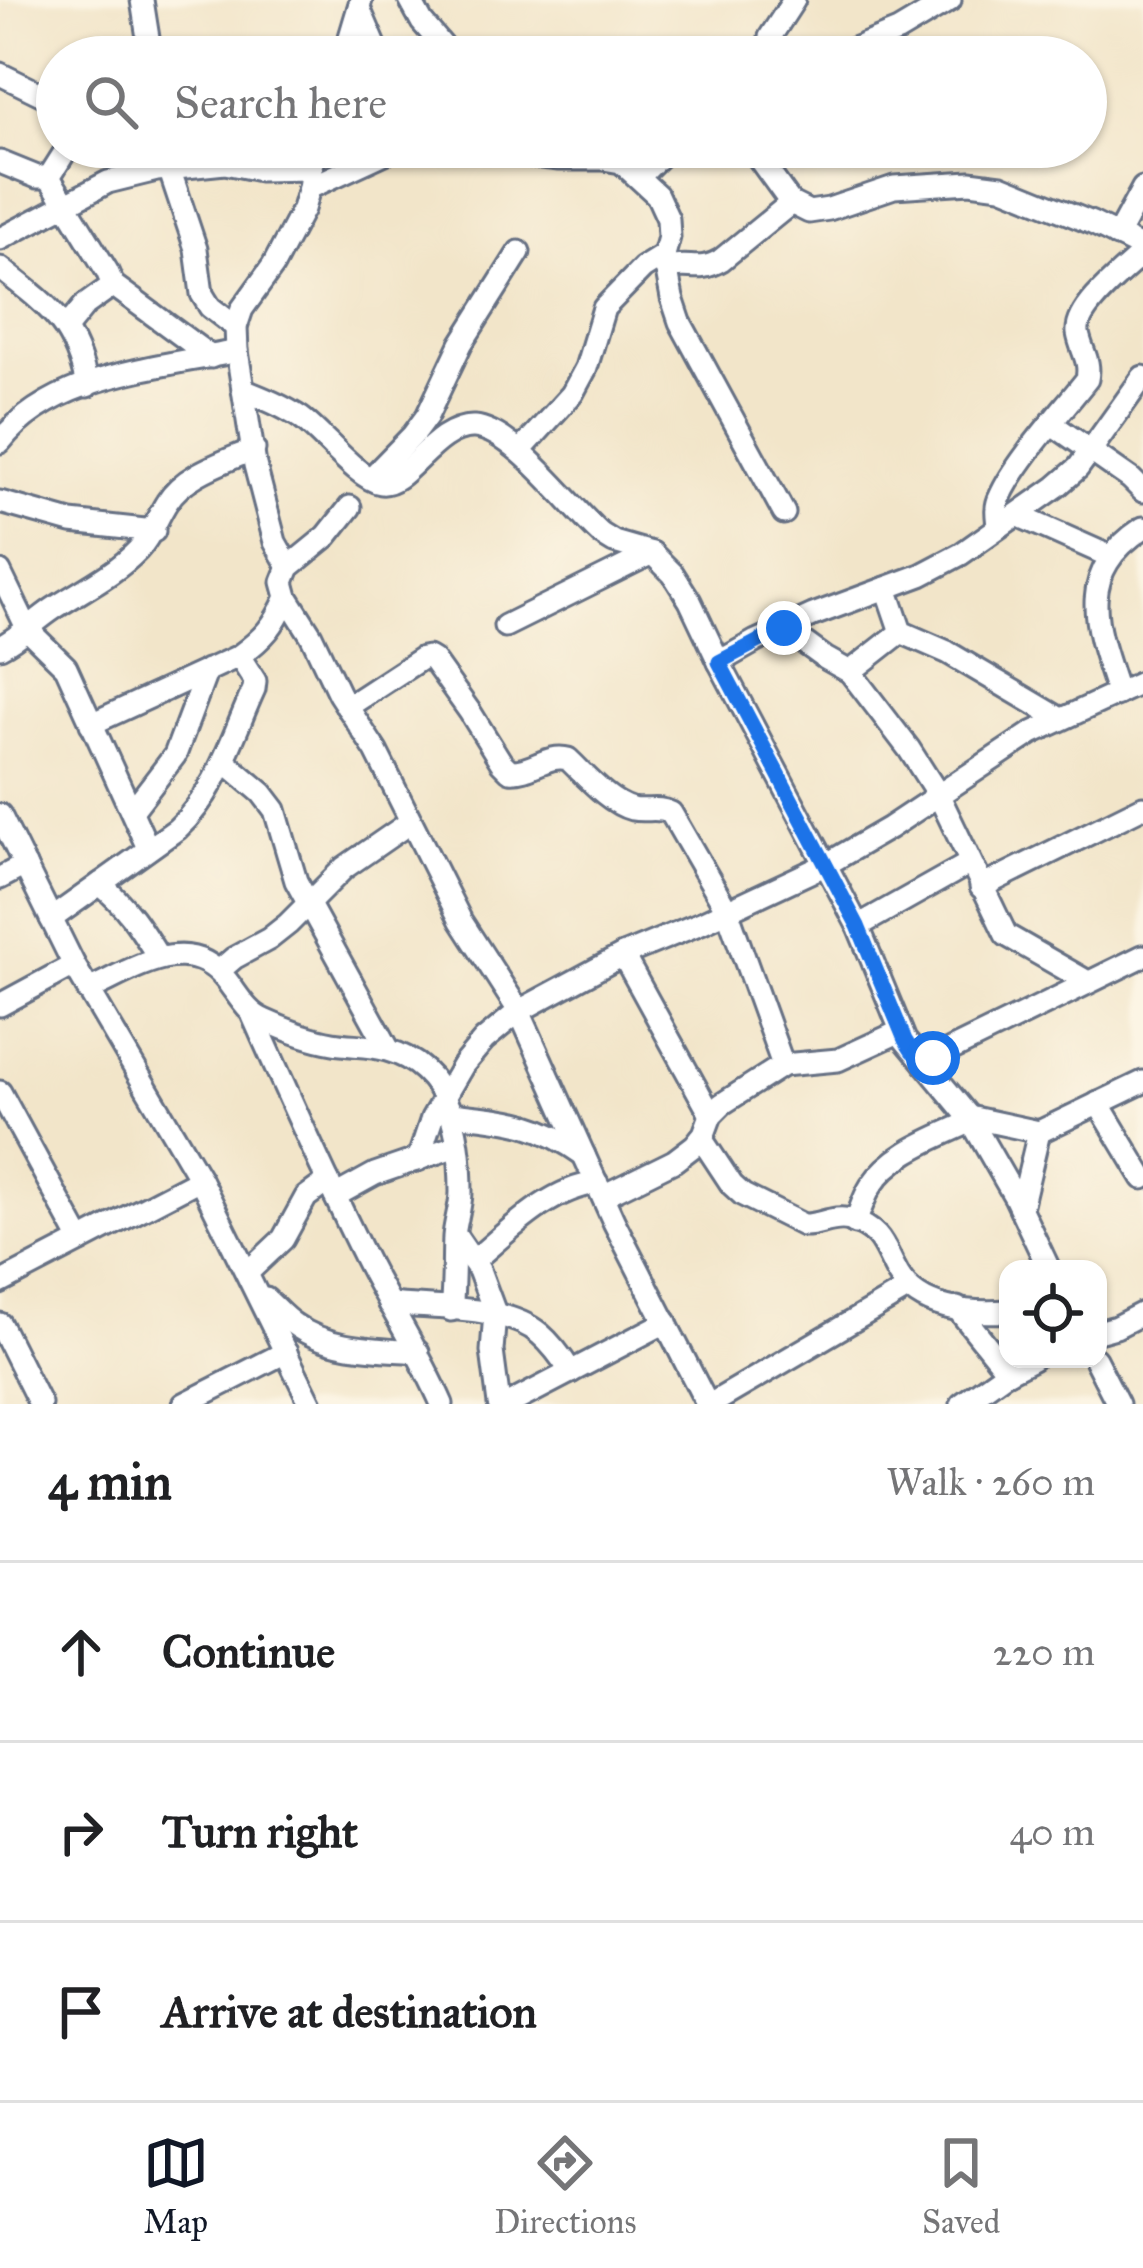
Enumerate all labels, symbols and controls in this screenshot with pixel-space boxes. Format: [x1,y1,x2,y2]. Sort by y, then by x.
search box [36,36,1107,168]
icon: search [78,69,144,135]
text: Search here [174,75,387,130]
route end [757,601,811,655]
route start [906,1031,960,1085]
map controls [999,1260,1107,1368]
button: locate [999,1260,1107,1368]
text: 4 min [48,1451,172,1513]
text: Walk · 260 m [886,1458,1095,1506]
icon: ahead [48,1619,114,1685]
text: Continue [162,1624,335,1679]
text: 220 m [993,1628,1095,1676]
icon: right [48,1799,114,1865]
text: Turn right [162,1804,358,1859]
text: 40 m [1009,1808,1095,1856]
icon: arrive [48,1979,114,2045]
text: Arrive at destination [162,1984,537,2039]
tab: Map [143,2130,209,2242]
tab: Directions [494,2130,636,2242]
tab: Saved [922,2130,1000,2242]

